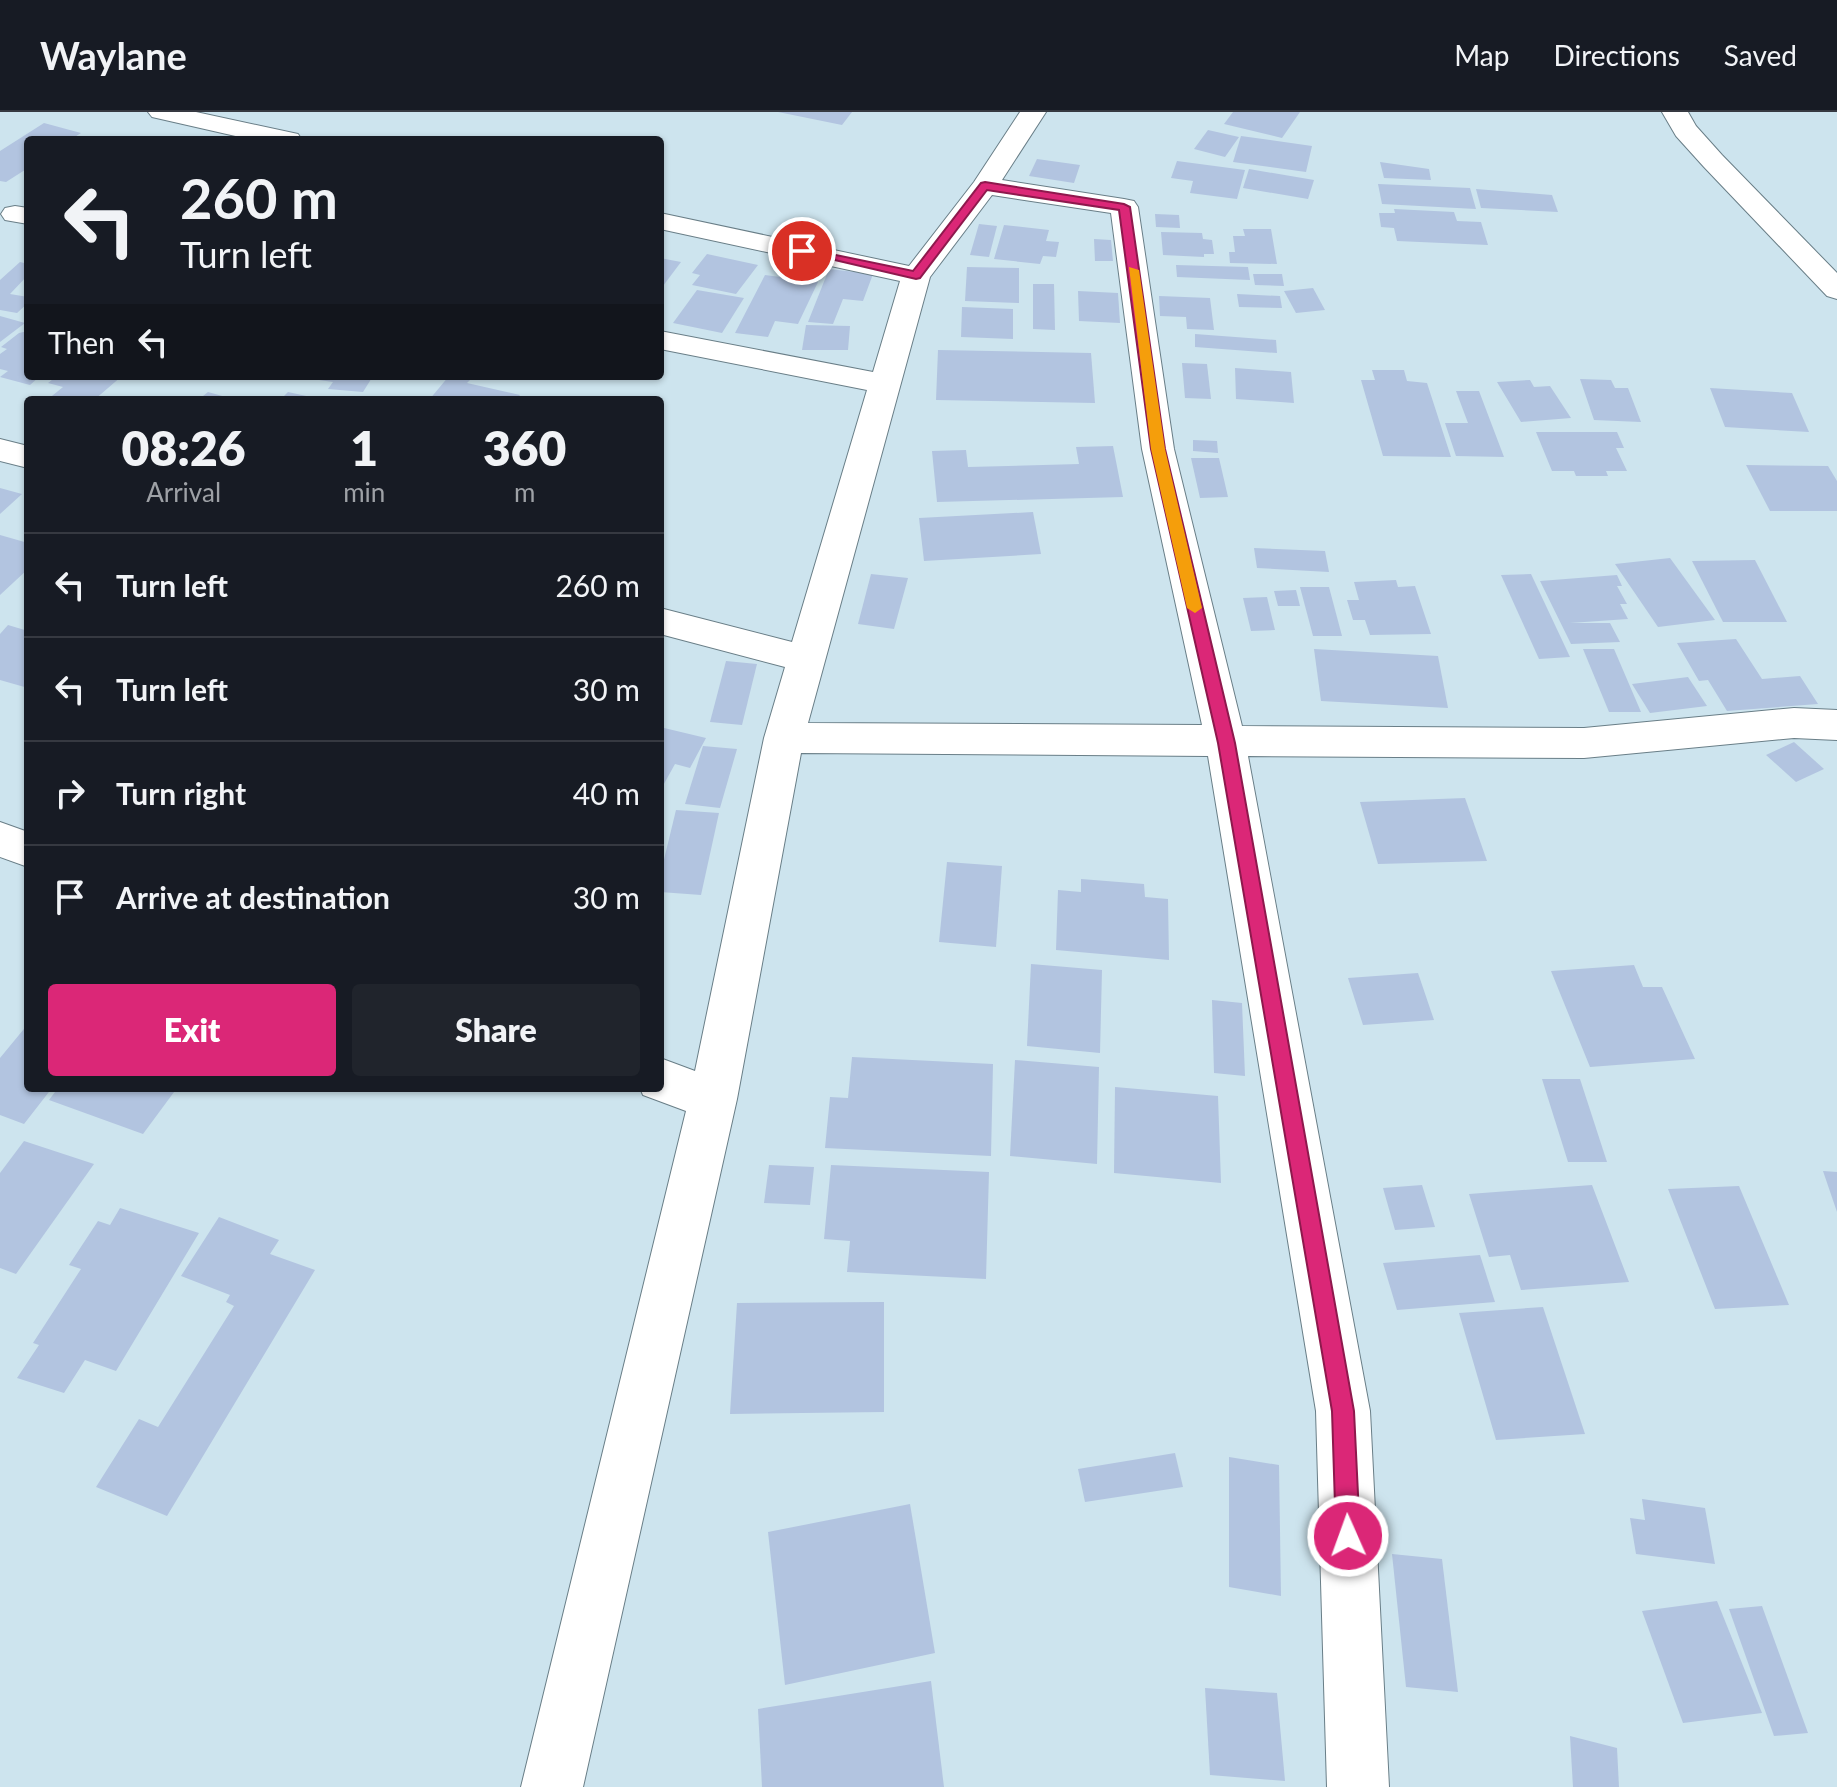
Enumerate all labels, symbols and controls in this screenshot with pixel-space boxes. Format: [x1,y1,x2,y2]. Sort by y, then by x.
text: Waylane [40,32,187,78]
text: Map [1454,38,1509,72]
text: Directions [1553,38,1680,72]
text: Saved [1724,38,1797,72]
text: 260 m [180,164,338,231]
icon: left [48,168,152,272]
pin [768,217,836,285]
icon: arrive [780,229,824,273]
text: Turn left [180,232,312,276]
icon: left [131,320,175,364]
text: Then [48,324,115,360]
text: 08:26 [122,419,246,476]
text: 1 [350,419,378,476]
text: 360 [483,419,566,476]
text: Arrival [146,476,221,508]
text: min [343,476,385,508]
text: m [514,476,535,508]
icon: left [48,563,92,607]
text: Turn left [116,567,228,603]
text: 260 m [555,567,640,603]
icon: left [48,667,92,711]
text: Turn left [116,671,228,707]
text: 30 m [573,671,640,707]
icon: right [48,771,92,815]
text: Turn right [116,775,246,811]
text: 40 m [573,775,640,811]
icon: arrive [48,875,92,919]
text: Arrive at destination [116,879,390,915]
text: 30 m [573,879,640,915]
button: Exit [48,984,336,1076]
button: Share [352,984,640,1076]
position arrow [1306,1494,1390,1578]

